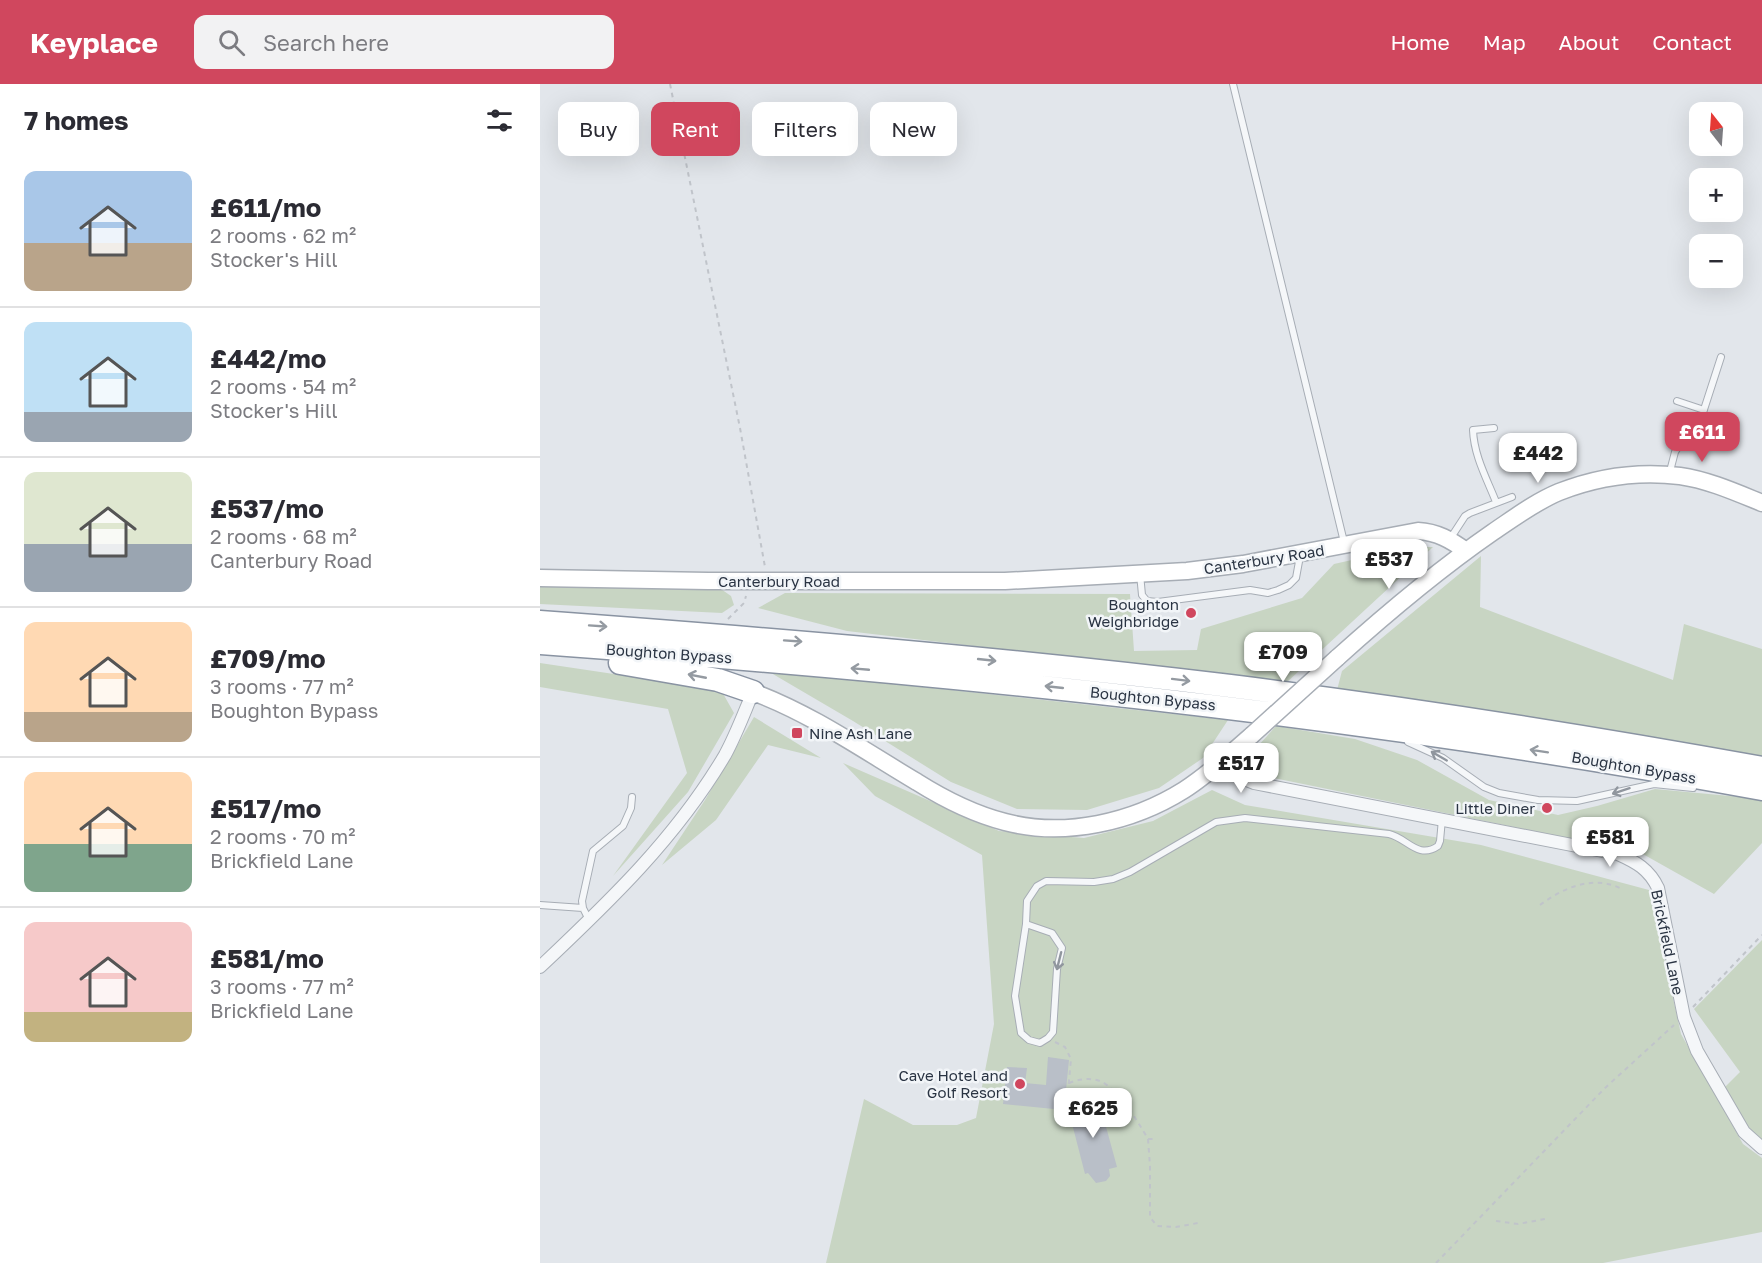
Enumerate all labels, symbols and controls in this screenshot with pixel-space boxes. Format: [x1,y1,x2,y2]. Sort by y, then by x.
search box [194,15,614,69]
text: Keyplace [30,26,158,59]
icon: search [215,26,248,59]
text: Search here [263,29,389,56]
text: Home [1390,29,1450,55]
text: Map [1483,29,1526,55]
text: About [1559,29,1619,55]
text: Contact [1652,29,1732,55]
chip: Buy [558,102,639,156]
chip: Rent [651,102,740,156]
chip: Filters [752,102,858,156]
chip: New [870,102,957,156]
north arrow [1689,102,1743,156]
map controls [1689,102,1743,288]
icon: filters [483,104,516,137]
text: 7 homes [24,105,129,136]
button: + [1689,168,1743,222]
text: £611/mo [210,192,321,223]
icon: home [72,195,144,267]
text: 2 rooms · 62 m² [210,223,356,247]
button: − [1689,234,1743,288]
text: Stocker's Hill [210,247,338,271]
text: £442/mo [210,343,326,374]
icon: home [72,346,144,418]
text: 2 rooms · 54 m² [210,374,356,398]
text: Stocker's Hill [210,398,338,422]
pin: £611 [1666,412,1738,463]
text: £611 [1679,419,1725,443]
pin: £442 [1502,433,1574,484]
text: £442 [1513,440,1563,464]
text: £537/mo [210,493,324,524]
icon: home [72,496,144,568]
text: 2 rooms · 68 m² [210,524,357,548]
pin: £537 [1353,539,1425,590]
street label: Canterbury Road [1202,541,1326,577]
text: £537 [1365,546,1413,570]
text: Canterbury Road [210,548,372,572]
street label: Canterbury Road [718,572,840,590]
place label: Boughton Weighbridge [1088,595,1179,630]
marker: Boughton Weighbridge [1184,606,1198,620]
one-way arrow [588,621,608,632]
pin: £709 [1247,632,1319,683]
one-way arrow [782,636,802,647]
text: £709 [1258,639,1308,663]
street label: Boughton Bypass [605,640,733,666]
text: £709/mo [210,643,326,674]
icon: home [72,646,144,718]
one-way arrow [976,654,996,665]
one-way arrow [850,663,870,674]
one-way arrow [688,670,708,681]
text: 3 rooms · 77 m² [210,674,354,698]
one-way arrow [1170,675,1190,686]
one-way arrow [1045,681,1064,692]
street label: Boughton Bypass [1089,682,1217,714]
text: Boughton Bypass [210,698,378,722]
place label: Nine Ash Lane [809,724,912,742]
marker: Nine Ash Lane [790,726,804,740]
pin: £517 [1205,743,1277,794]
one-way arrow [1529,745,1549,756]
street label: Boughton Bypass [1570,747,1698,787]
text: £517 [1218,750,1264,774]
one-way arrow [1430,750,1448,761]
one-way arrow [1612,786,1631,797]
text: £517/mo [210,793,321,824]
icon: home [72,796,144,868]
place label: Little Diner [1455,799,1535,817]
marker: Little Diner [1540,801,1554,815]
pin: £581 [1574,817,1646,868]
text: 2 rooms · 70 m² [210,824,355,848]
text: £581 [1586,824,1634,848]
text: Brickfield Lane [210,848,353,872]
street label: Brickfield Lane [1648,888,1688,997]
text: £581/mo [210,943,324,974]
icon: home [72,946,144,1018]
one-way arrow [1053,951,1064,970]
text: 3 rooms · 77 m² [210,974,354,998]
text: Brickfield Lane [210,998,353,1022]
place label: Cave Hotel and Golf Resort [898,1066,1008,1101]
marker: Cave Hotel and Golf Resort [1013,1077,1027,1091]
pin: £625 [1057,1088,1129,1139]
text: £625 [1068,1095,1118,1119]

